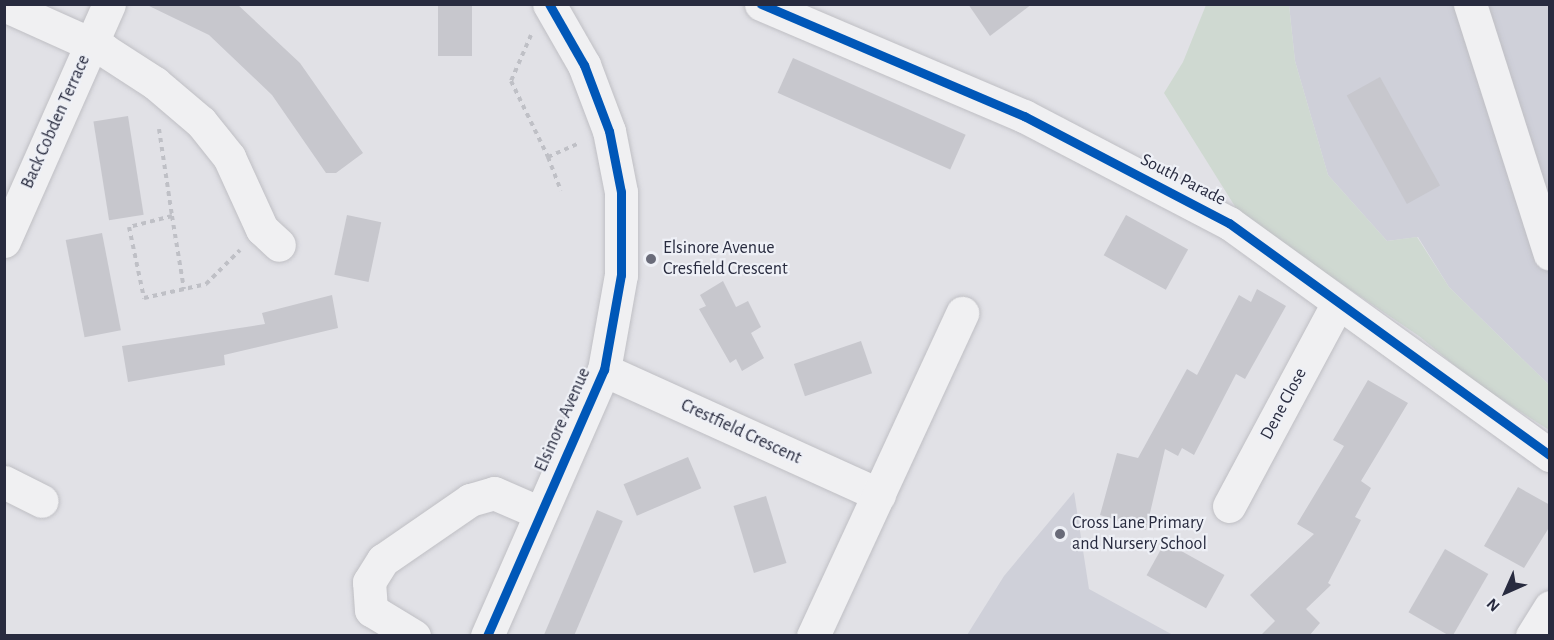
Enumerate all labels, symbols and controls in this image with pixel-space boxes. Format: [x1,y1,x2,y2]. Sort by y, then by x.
street label: Back Cobden Terrace [17,52,95,192]
street label: South Parade [1137,149,1229,211]
place label: Elsinore Avenue Cresfield Crescent [663,238,788,280]
marker: Elsinore Avenue Cresfield Crescent [644,252,658,266]
street label: Dene Close [1256,364,1312,444]
street label: Elsinore Avenue [530,365,596,475]
street label: Crestfield Crescent [677,395,805,469]
place label: Cross Lane Primary and Nursery School [1072,513,1207,556]
marker: Cross Lane Primary and Nursery School [1053,527,1067,541]
north arrow [1476,562,1536,622]
text: N [1484,595,1503,614]

